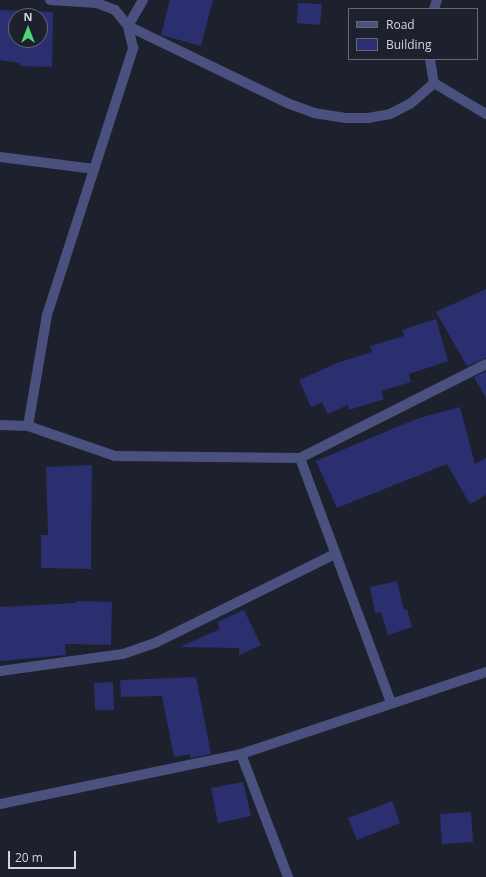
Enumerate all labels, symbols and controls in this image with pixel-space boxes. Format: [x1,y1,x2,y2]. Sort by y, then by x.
north arrow [8,8,48,48]
legend [348,8,478,60]
text: N [24,9,32,24]
text: Road [386,16,415,33]
text: Building [386,36,431,53]
scale bar [10,843,78,869]
text: 20 m [15,849,43,866]

